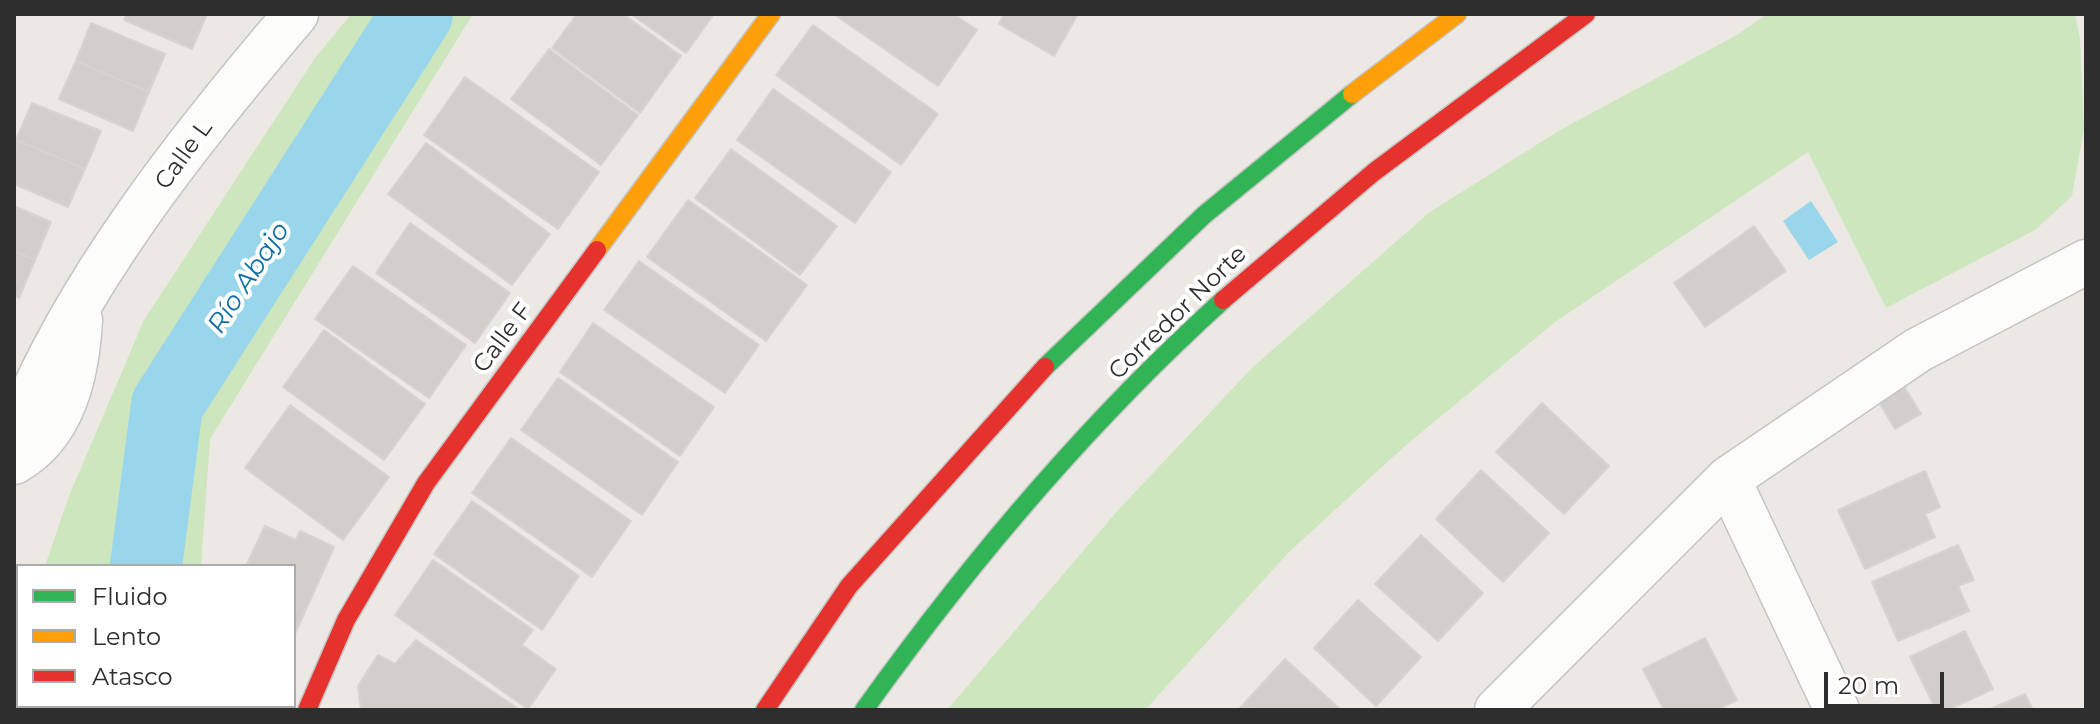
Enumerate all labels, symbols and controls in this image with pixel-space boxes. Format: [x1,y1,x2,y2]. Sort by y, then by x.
street label: Calle L [149,115,219,195]
water label: Río Abajo [202,217,296,339]
street label: Corredor Norte [1103,240,1253,386]
street label: Calle F [467,297,539,379]
legend [16,564,296,708]
text: Fluido [92,582,168,611]
text: Lento [92,622,161,651]
scale bar [1828,656,1948,706]
text: Atasco [92,662,173,691]
text: 20 m [1838,671,1899,700]

